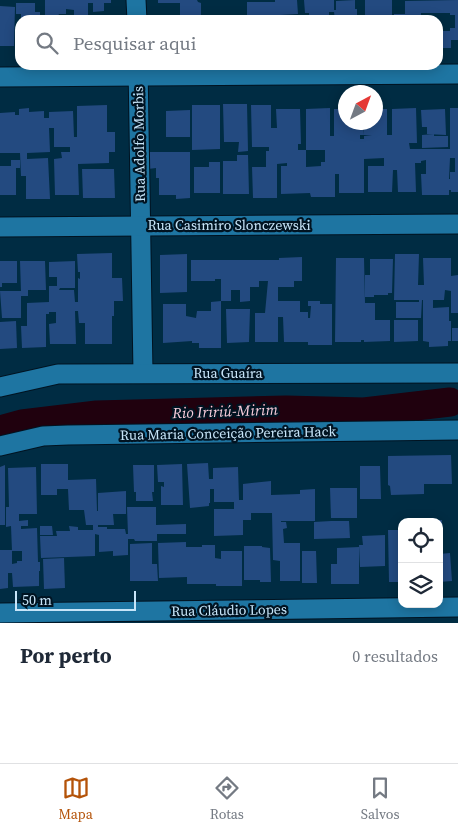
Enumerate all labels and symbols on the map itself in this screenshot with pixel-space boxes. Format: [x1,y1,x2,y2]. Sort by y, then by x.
north arrow [338,85,383,130]
street label: Rua Adolfo Morbis [128,86,150,202]
street label: Rua Casimiro Slonczewski [147,215,311,235]
street label: Rua Guaíra [193,363,264,383]
water label: Rio Iririú-Mirim [171,399,279,423]
street label: Rua Maria Conceição Pereira Hack [120,421,337,445]
scale bar [15,588,136,611]
street label: Rua Cláudio Lopes [171,599,287,621]

